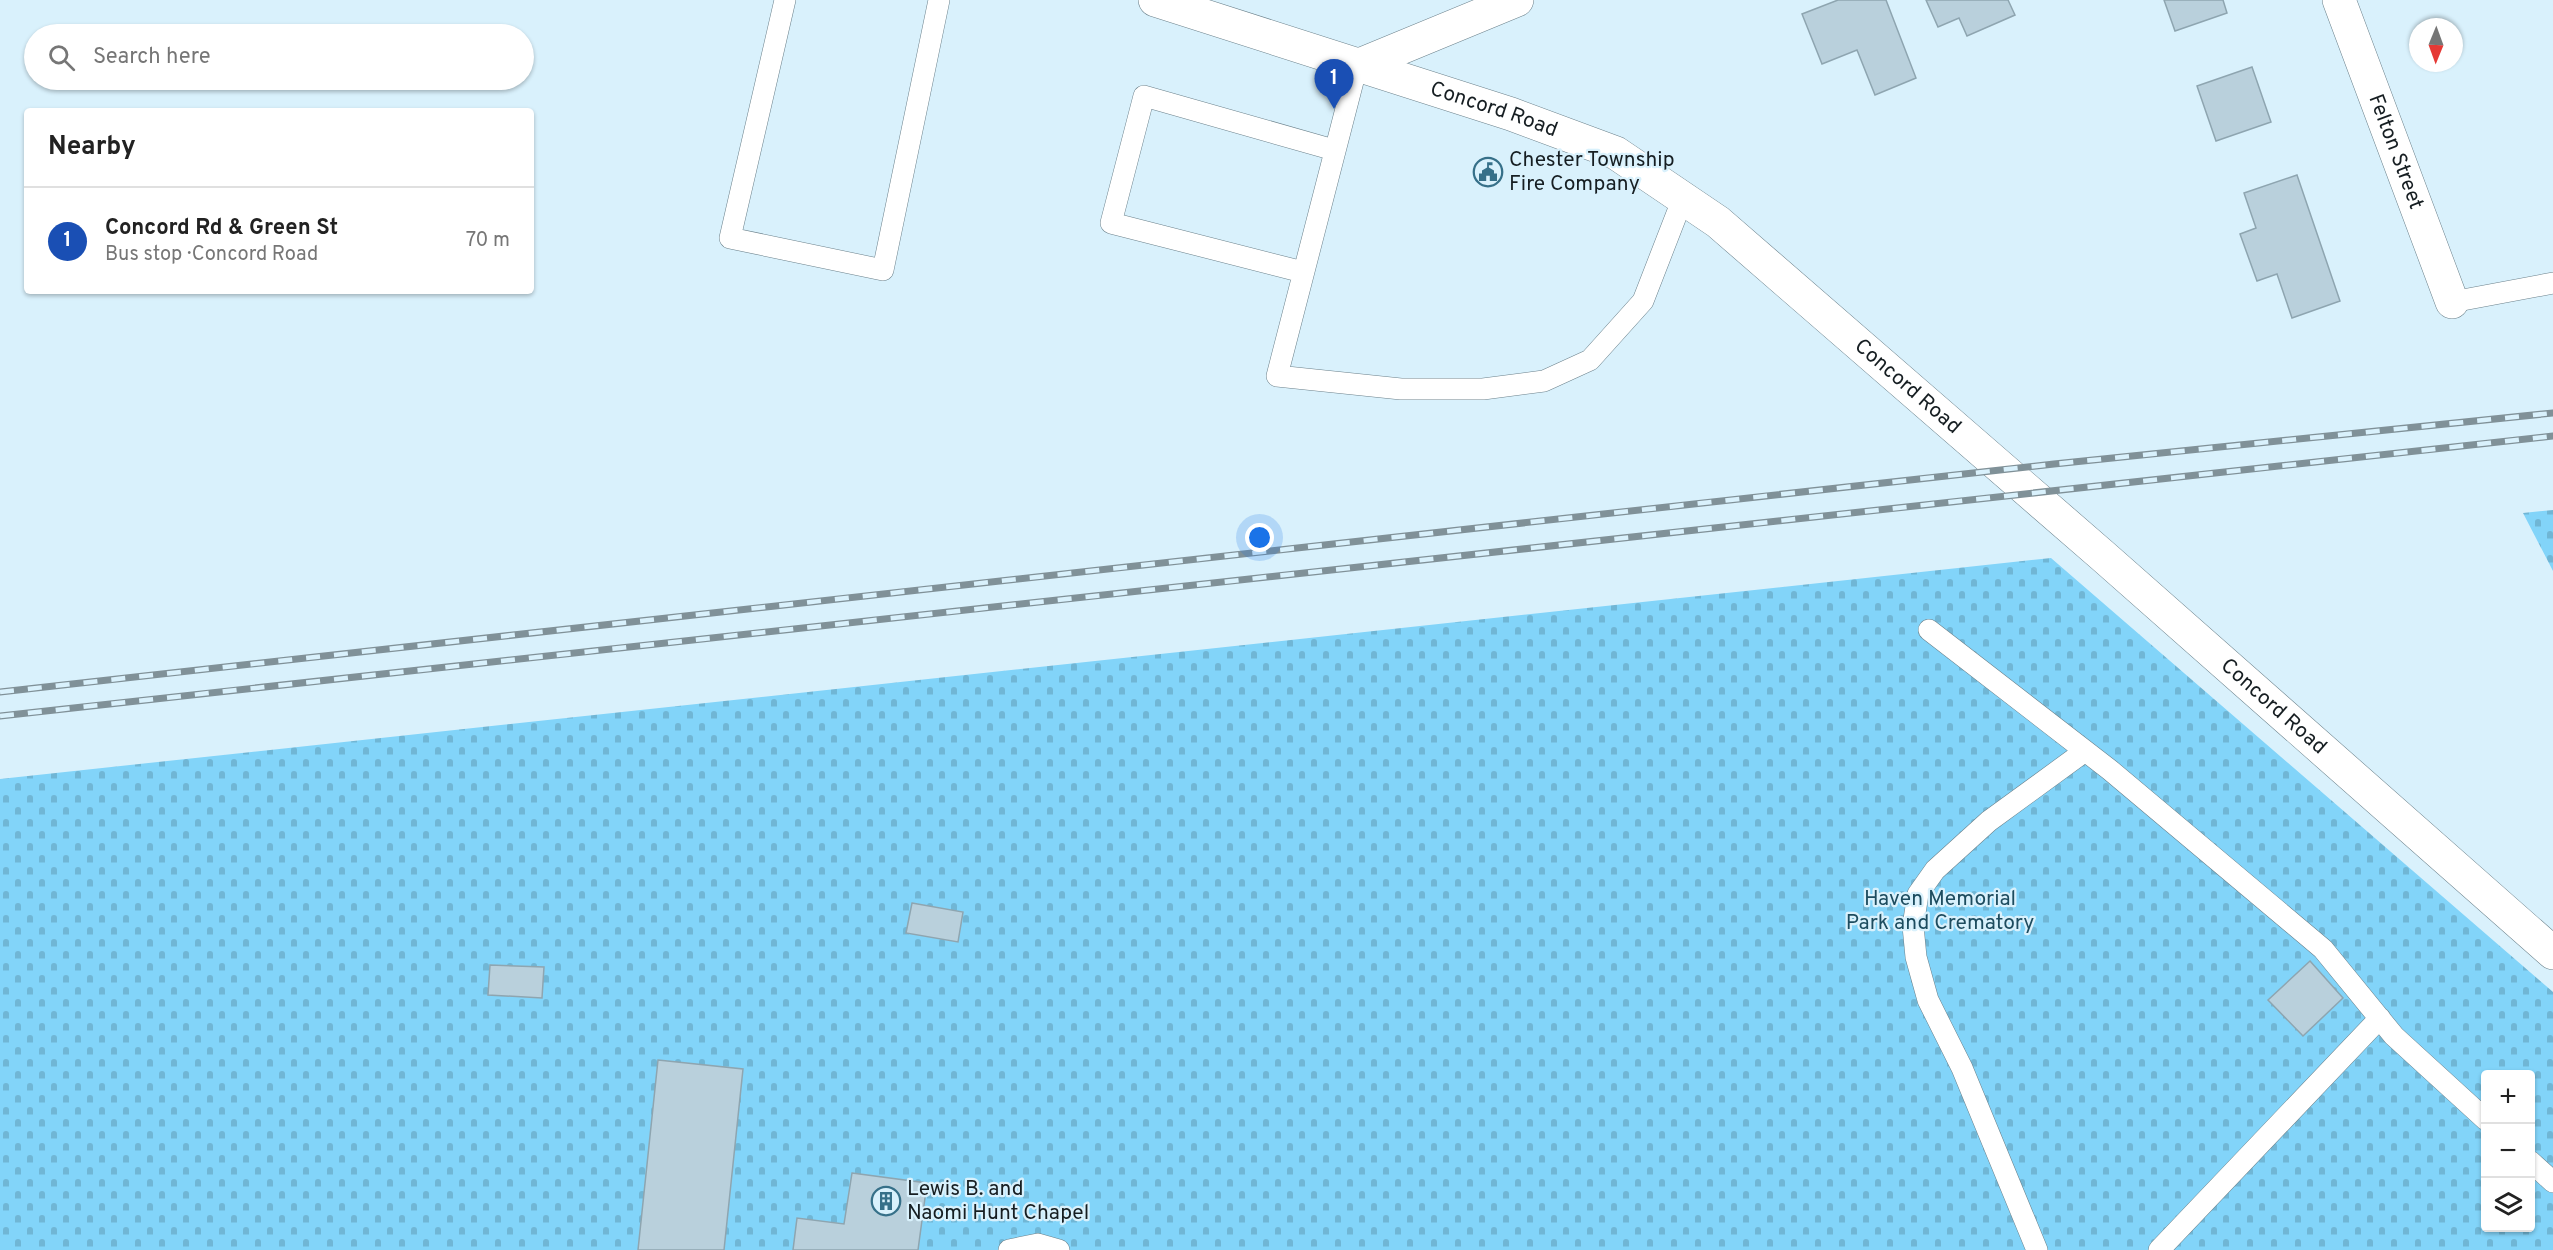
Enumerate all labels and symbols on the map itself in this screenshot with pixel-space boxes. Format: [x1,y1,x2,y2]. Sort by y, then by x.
north arrow [2409,18,2463,72]
pin: 1 [1314,60,1354,109]
street label: Concord Road [1427,75,1561,144]
street label: Felton Street [2362,90,2430,213]
place label: Chester Township Fire Company [1509,147,1675,198]
public building icon: Chester Township Fire Company [1472,156,1504,188]
street label: Concord Road [1849,333,1967,440]
your location [1245,523,1274,552]
street label: Concord Road [2215,652,2332,760]
park label: Haven Memorial Park and Crematory [1846,886,2034,937]
place label: Lewis B. and Naomi Hunt Chapel [907,1176,1089,1227]
building icon: Lewis B. and Naomi Hunt Chapel [870,1185,902,1217]

